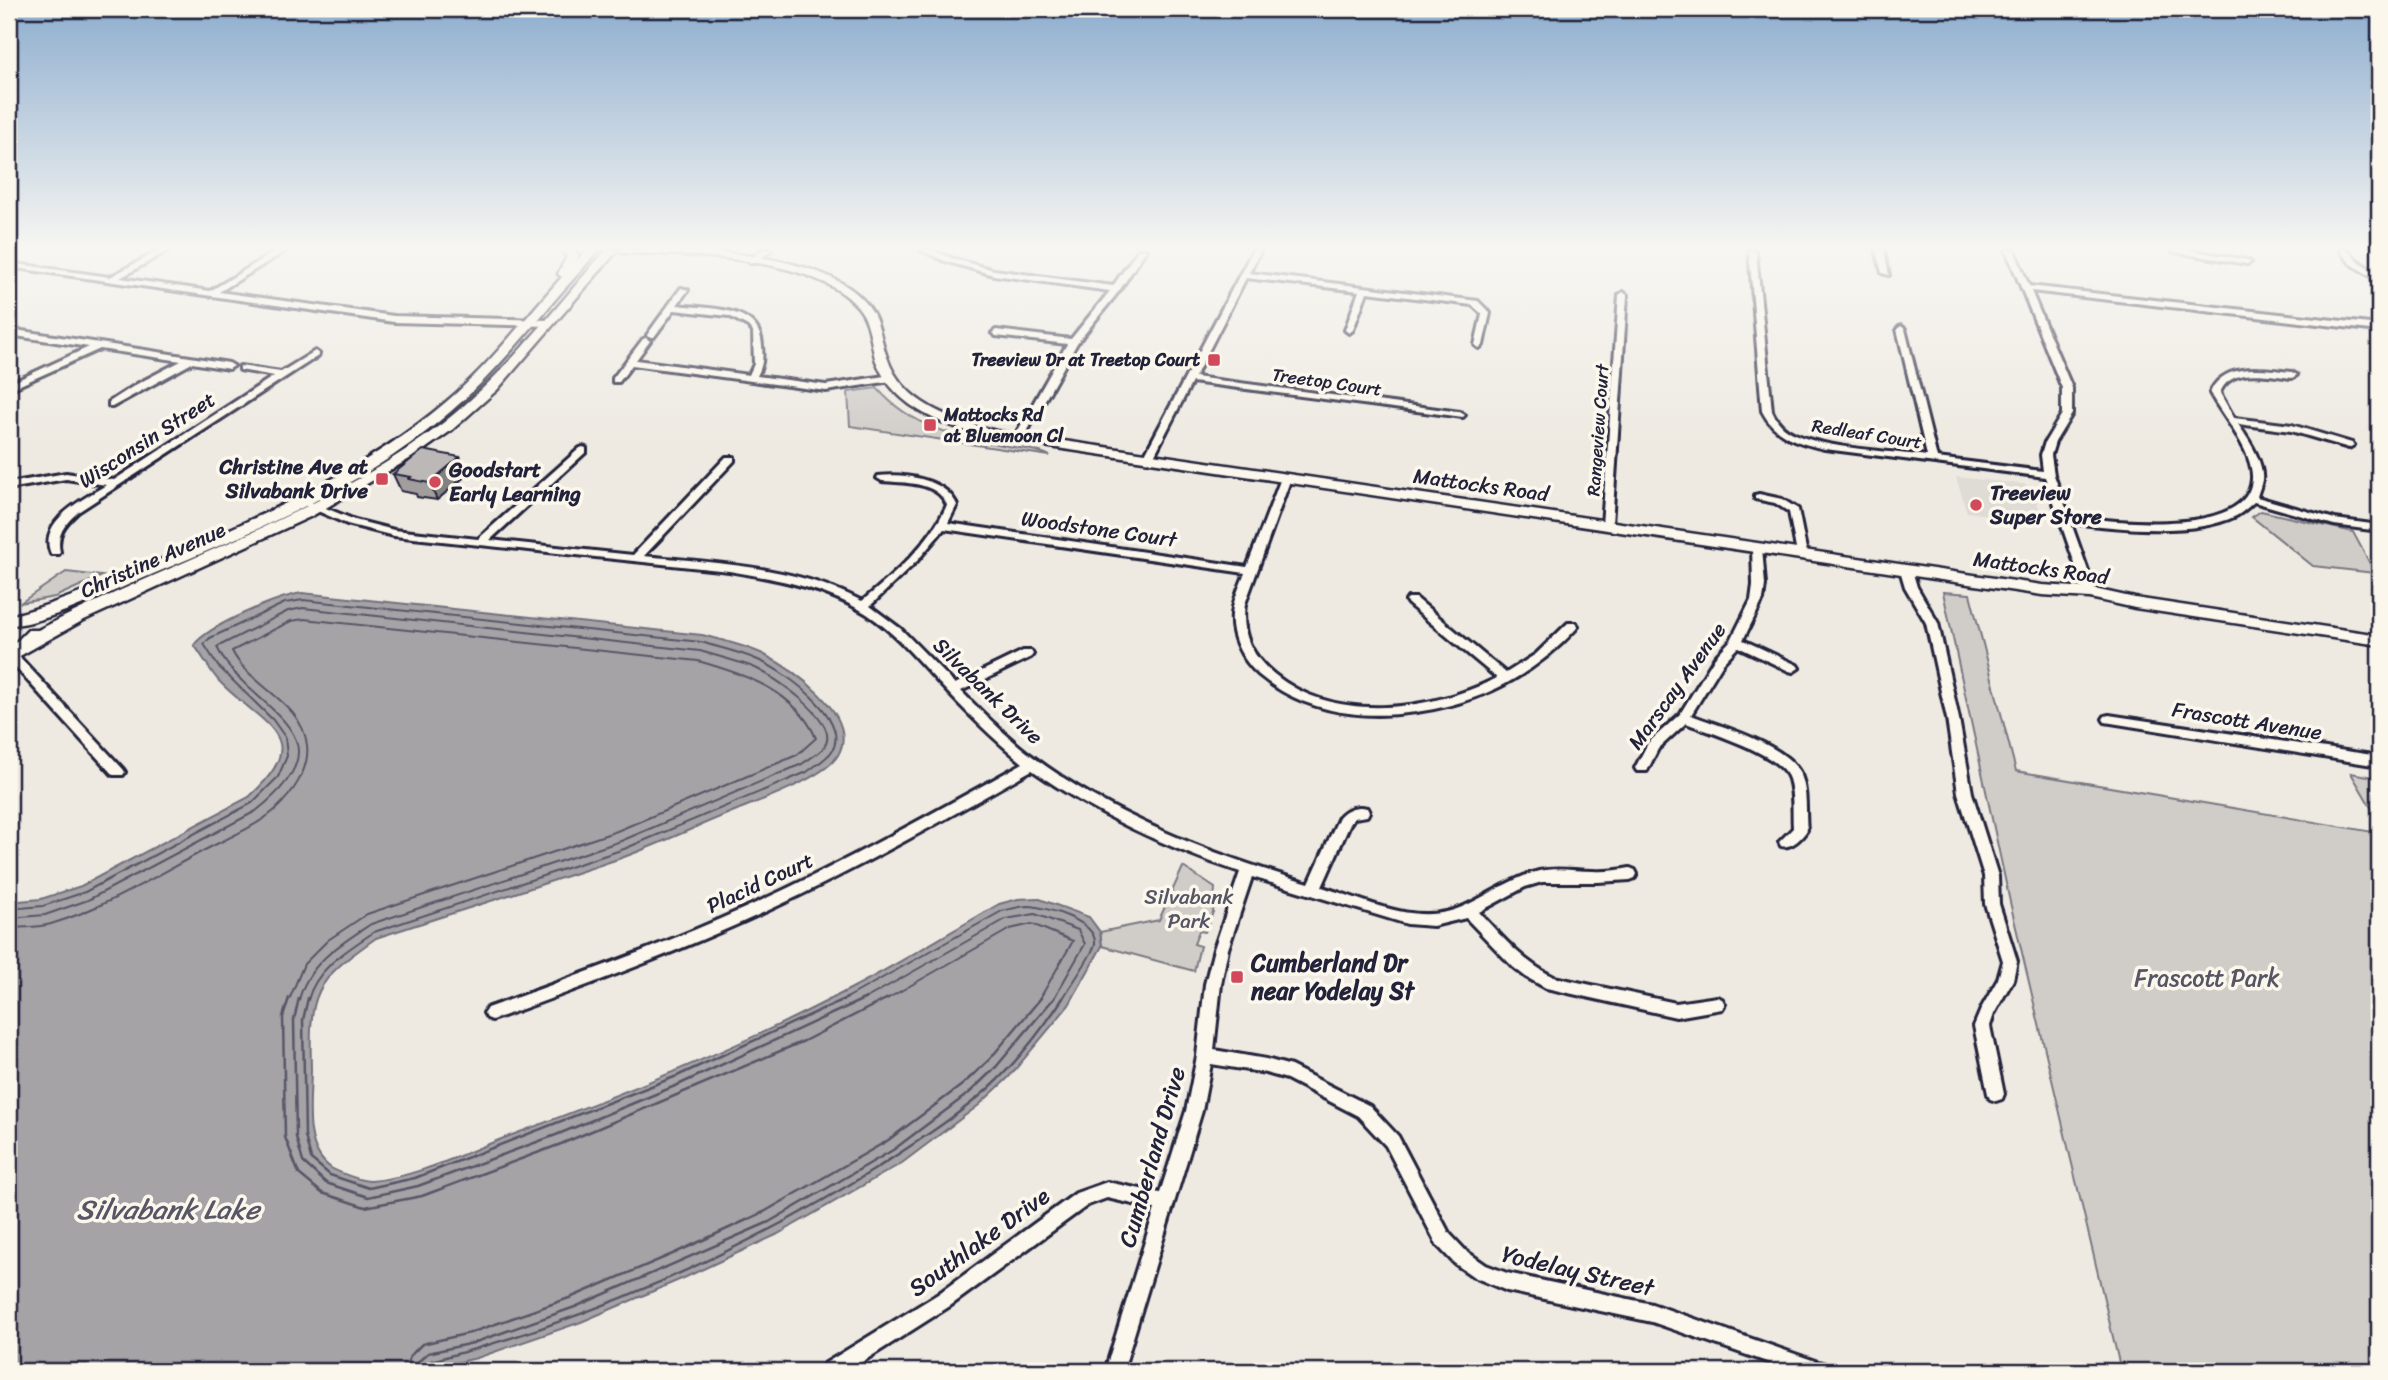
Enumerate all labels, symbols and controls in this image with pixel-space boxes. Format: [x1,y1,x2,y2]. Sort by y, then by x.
place label: Treeview Dr at Treetop Court [972,344,1200,376]
marker: Treeview Dr at Treetop Court [1206,352,1222,368]
street label: Treetop Court [1270,358,1384,406]
street label: Rangeview Court [1577,362,1619,497]
street label: Wisconsin Street [71,381,223,499]
place label: Mattocks Rd at Bluemoon Cl [943,399,1064,452]
street label: Redleaf Court [1810,410,1924,458]
marker: Mattocks Rd at Bluemoon Cl [922,417,938,433]
place label: Christine Ave at Silvabank Drive [218,448,369,510]
place label: Goodstart Early Learning [448,451,581,513]
street label: Mattocks Road [1411,457,1553,514]
marker: Christine Ave at Silvabank Drive [374,471,390,487]
marker: Goodstart Early Learning [427,474,443,490]
place label: Treeview Super Store [1989,474,2102,536]
marker: Treeview Super Store [1968,497,1984,513]
street label: Woodstone Court [1019,499,1181,559]
street label: Christine Avenue [74,511,232,609]
street label: Mattocks Road [1971,540,2113,597]
street label: Marscay Avenue [1617,614,1737,758]
street label: Silvabank Drive [924,628,1053,754]
street label: Frascott Avenue [2169,690,2325,752]
street label: Placid Court [700,842,820,924]
park label: Silvabank Park [1144,878,1234,940]
place label: Cumberland Dr near Yodelay St [1250,942,1415,1012]
park label: Frascott Park [2134,957,2280,999]
marker: Cumberland Dr near Yodelay St [1229,969,1245,985]
street label: Cumberland Drive [1106,1062,1198,1252]
street label: Southlake Drive [899,1176,1059,1308]
water label: Silvabank Lake [77,1185,262,1234]
street label: Yodelay Street [1498,1233,1660,1309]

